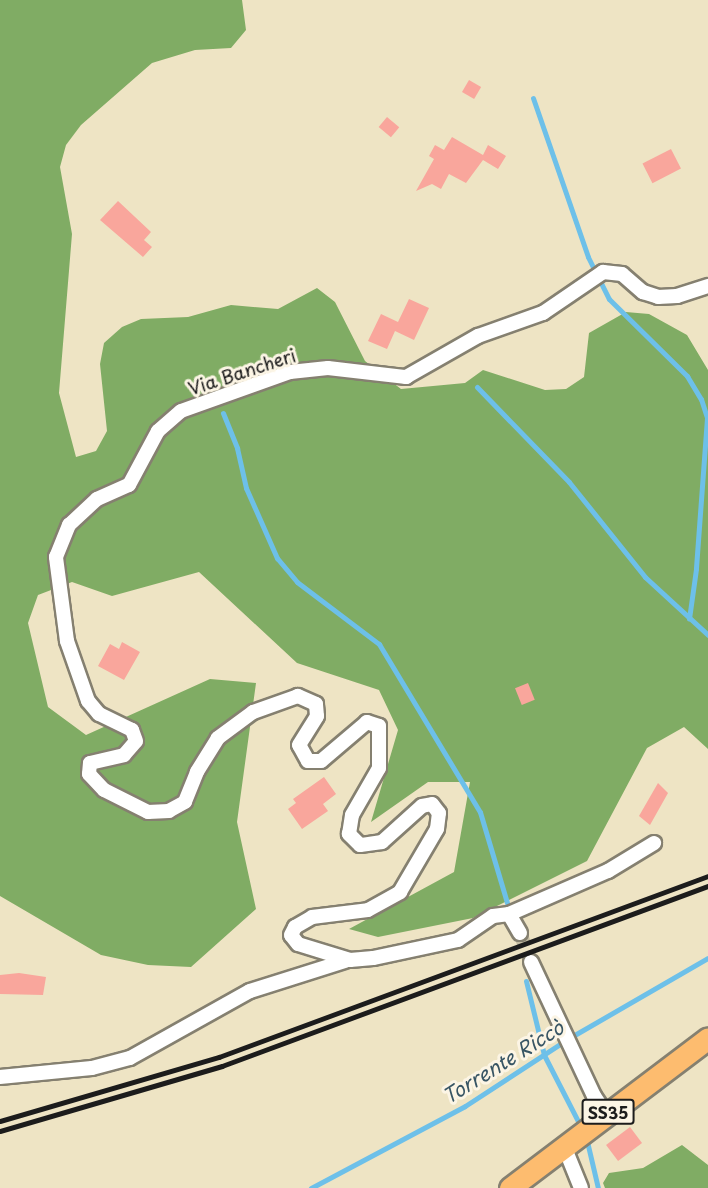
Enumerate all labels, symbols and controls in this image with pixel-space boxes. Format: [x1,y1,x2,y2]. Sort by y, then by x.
street label: Via Bancheri [186,345,298,399]
water label: Torrente Riccò [438,1015,568,1109]
road number: SS35 [581,1099,635,1125]

